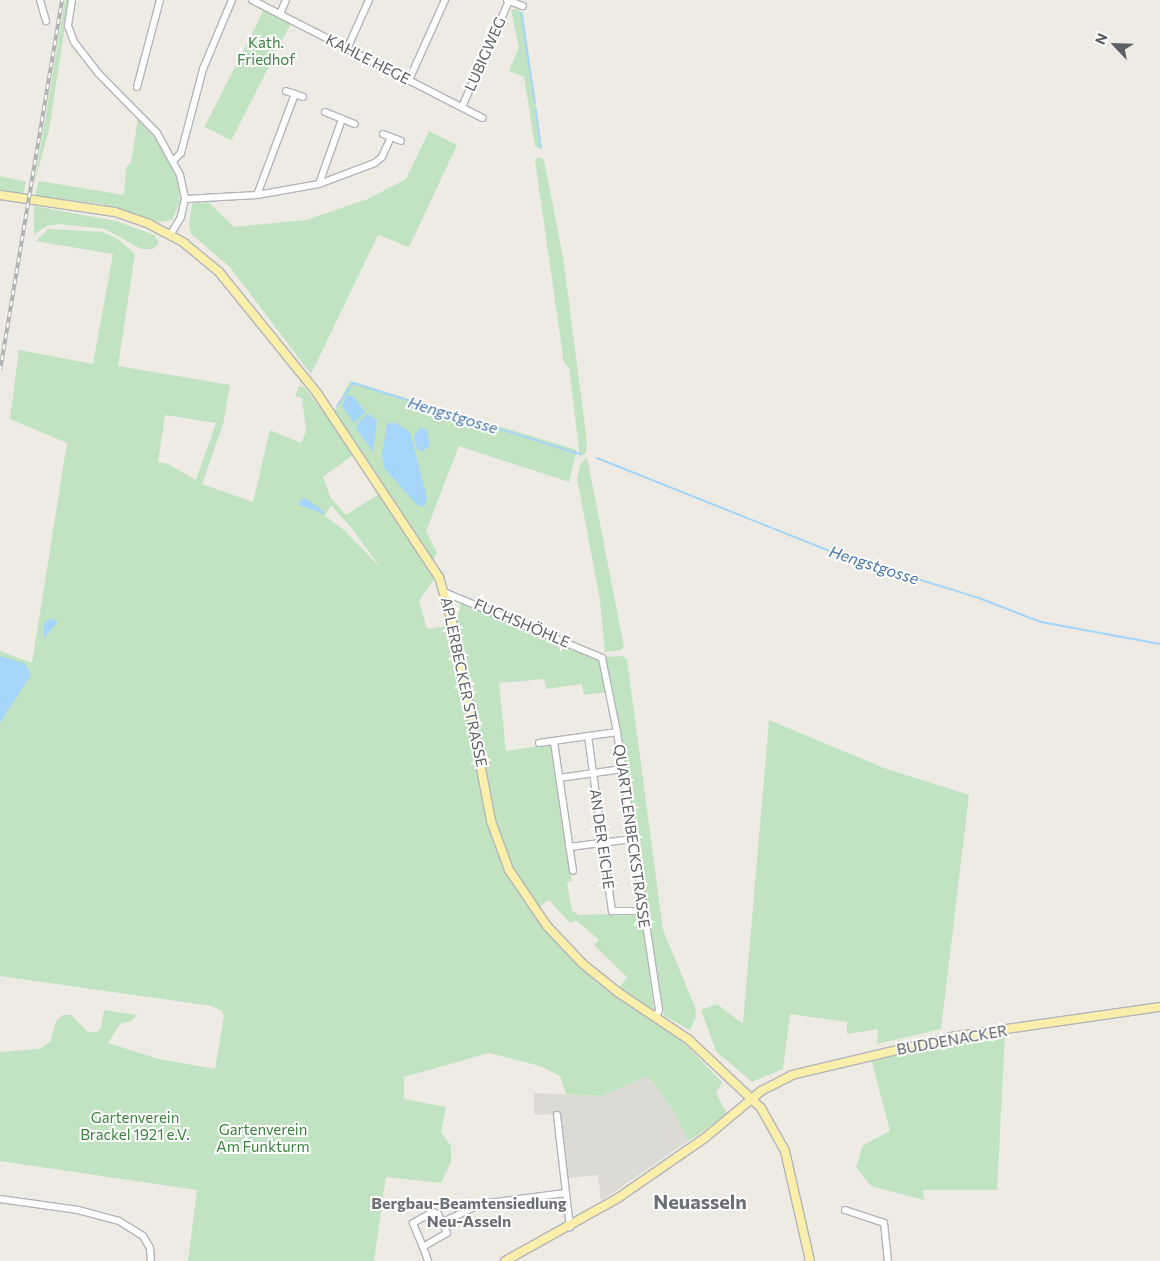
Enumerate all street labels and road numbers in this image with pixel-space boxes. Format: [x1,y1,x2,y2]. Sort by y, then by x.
street label: LUBIGWEG [461,14,509,94]
street label: KAHLE HEGE [323,30,413,88]
street label: APLERBECKER STRASSE [437,595,491,769]
street label: FUCHSHÖHLE [471,595,573,651]
street label: QUARTLENBECKSTRASSE [610,743,654,929]
street label: AN DER EICHE [586,788,618,890]
street label: BUDDENACKER [895,1021,1009,1059]

